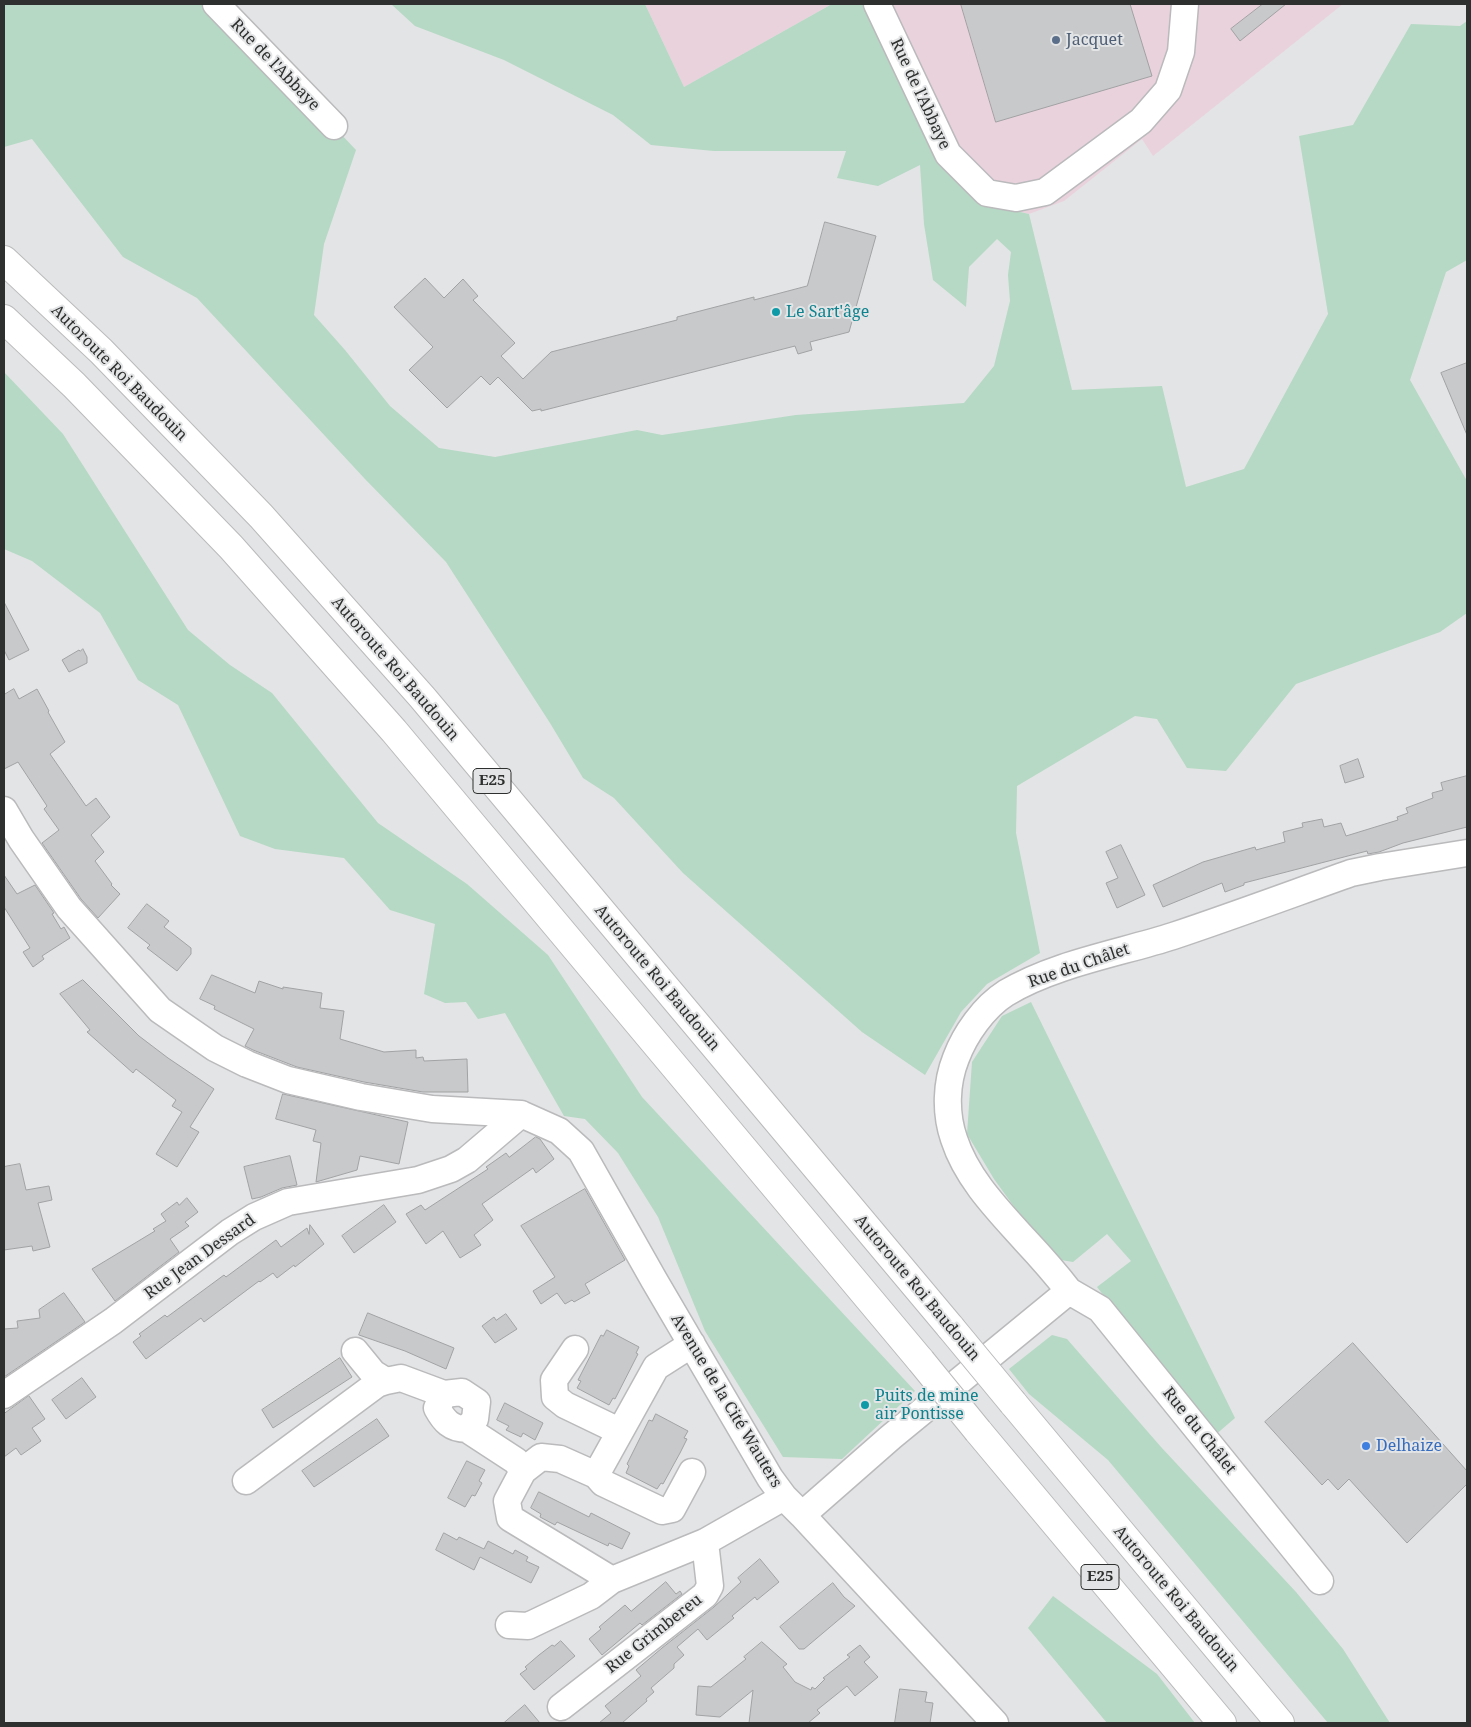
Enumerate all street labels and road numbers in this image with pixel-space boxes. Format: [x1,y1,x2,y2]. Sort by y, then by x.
street label: Rue de l'Abbaye [226,15,324,115]
street label: Rue de l'Abbaye [886,35,954,153]
street label: Autoroute Roi Baudouin [47,301,191,445]
street label: Autoroute Roi Baudouin [327,593,463,745]
road number: E25 [473,768,511,794]
street label: Autoroute Roi Baudouin [590,901,724,1055]
street label: Rue du Châlet [1026,940,1132,992]
street label: Rue Jean Dessard [141,1210,259,1304]
street label: Autoroute Roi Baudouin [850,1211,984,1365]
street label: Avenue de la Cité Wauters [667,1311,785,1491]
street label: Rue du Châlet [1158,1384,1240,1478]
street label: Autoroute Roi Baudouin [1109,1522,1243,1676]
road number: E25 [1081,1564,1119,1590]
street label: Rue Grimbereu [602,1590,706,1678]

